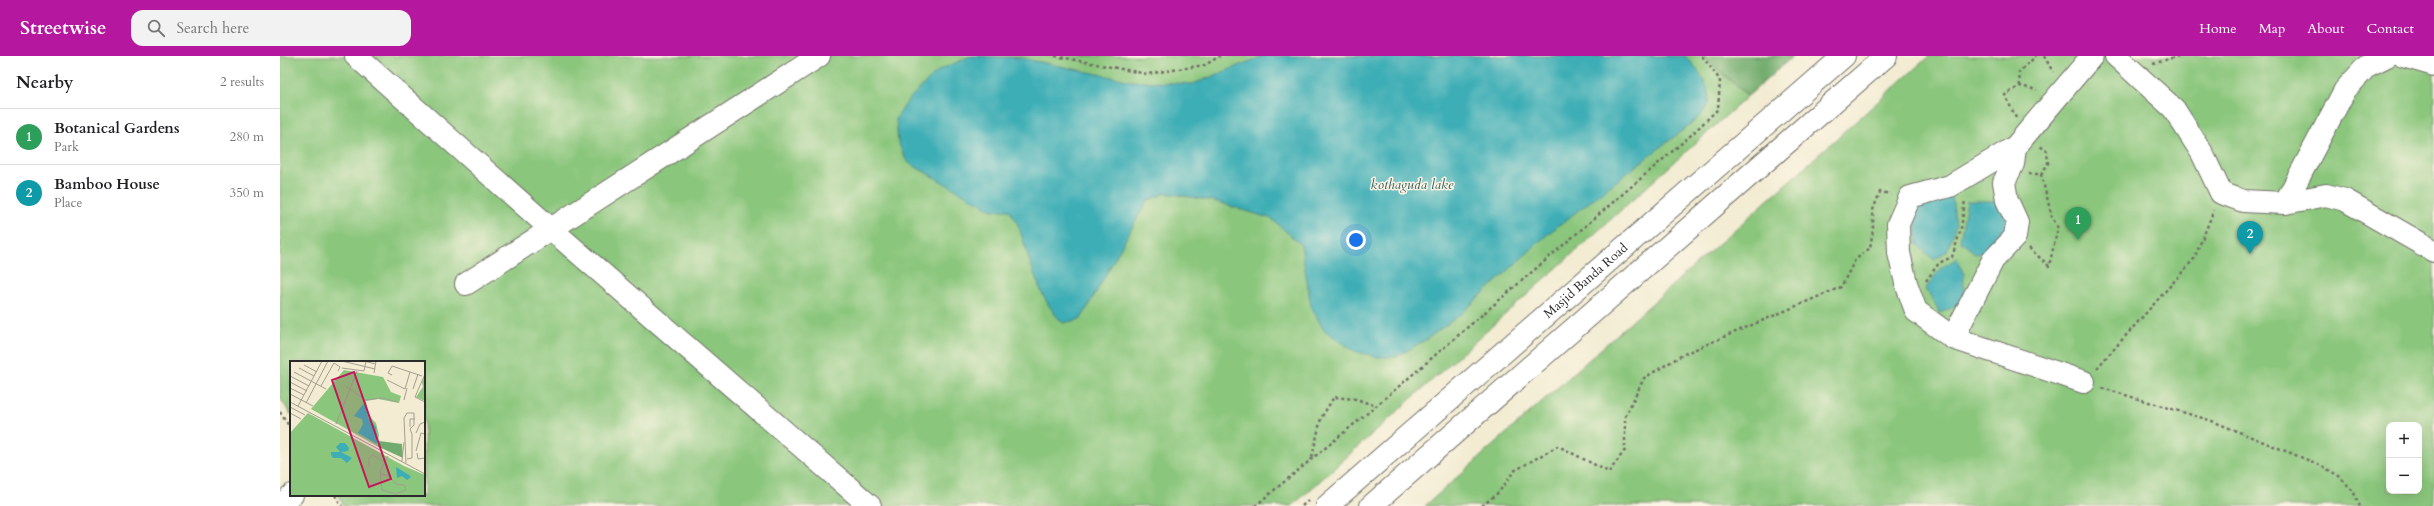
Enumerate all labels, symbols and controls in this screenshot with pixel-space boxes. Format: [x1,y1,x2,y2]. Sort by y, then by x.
search box [131,10,411,46]
text: Streetwise [20,15,107,41]
icon: search [145,17,167,39]
text: Search here [177,18,249,38]
text: Home [2199,19,2237,38]
text: Map [2259,19,2285,38]
text: About [2307,19,2344,38]
text: Contact [2366,19,2414,38]
text: Nearby [16,71,73,94]
text: 2 results [220,73,264,91]
text: Botanical Gardens [54,118,179,138]
text: 1 [26,128,32,146]
text: 280 m [230,128,264,146]
text: Park [54,138,79,156]
text: Bamboo House [54,174,160,194]
water label: kothaguda lake [1371,175,1454,194]
text: 2 [26,184,32,202]
text: 350 m [230,184,264,202]
text: Place [54,194,82,212]
pin: 1 [2065,207,2091,240]
pin: 2 [2237,221,2263,254]
your location [1346,230,1366,250]
street label: Masjid Banda Road [1540,239,1632,323]
inset map [290,361,425,496]
map controls [2386,422,2422,494]
button: + [2386,422,2422,458]
button: − [2386,458,2422,494]

